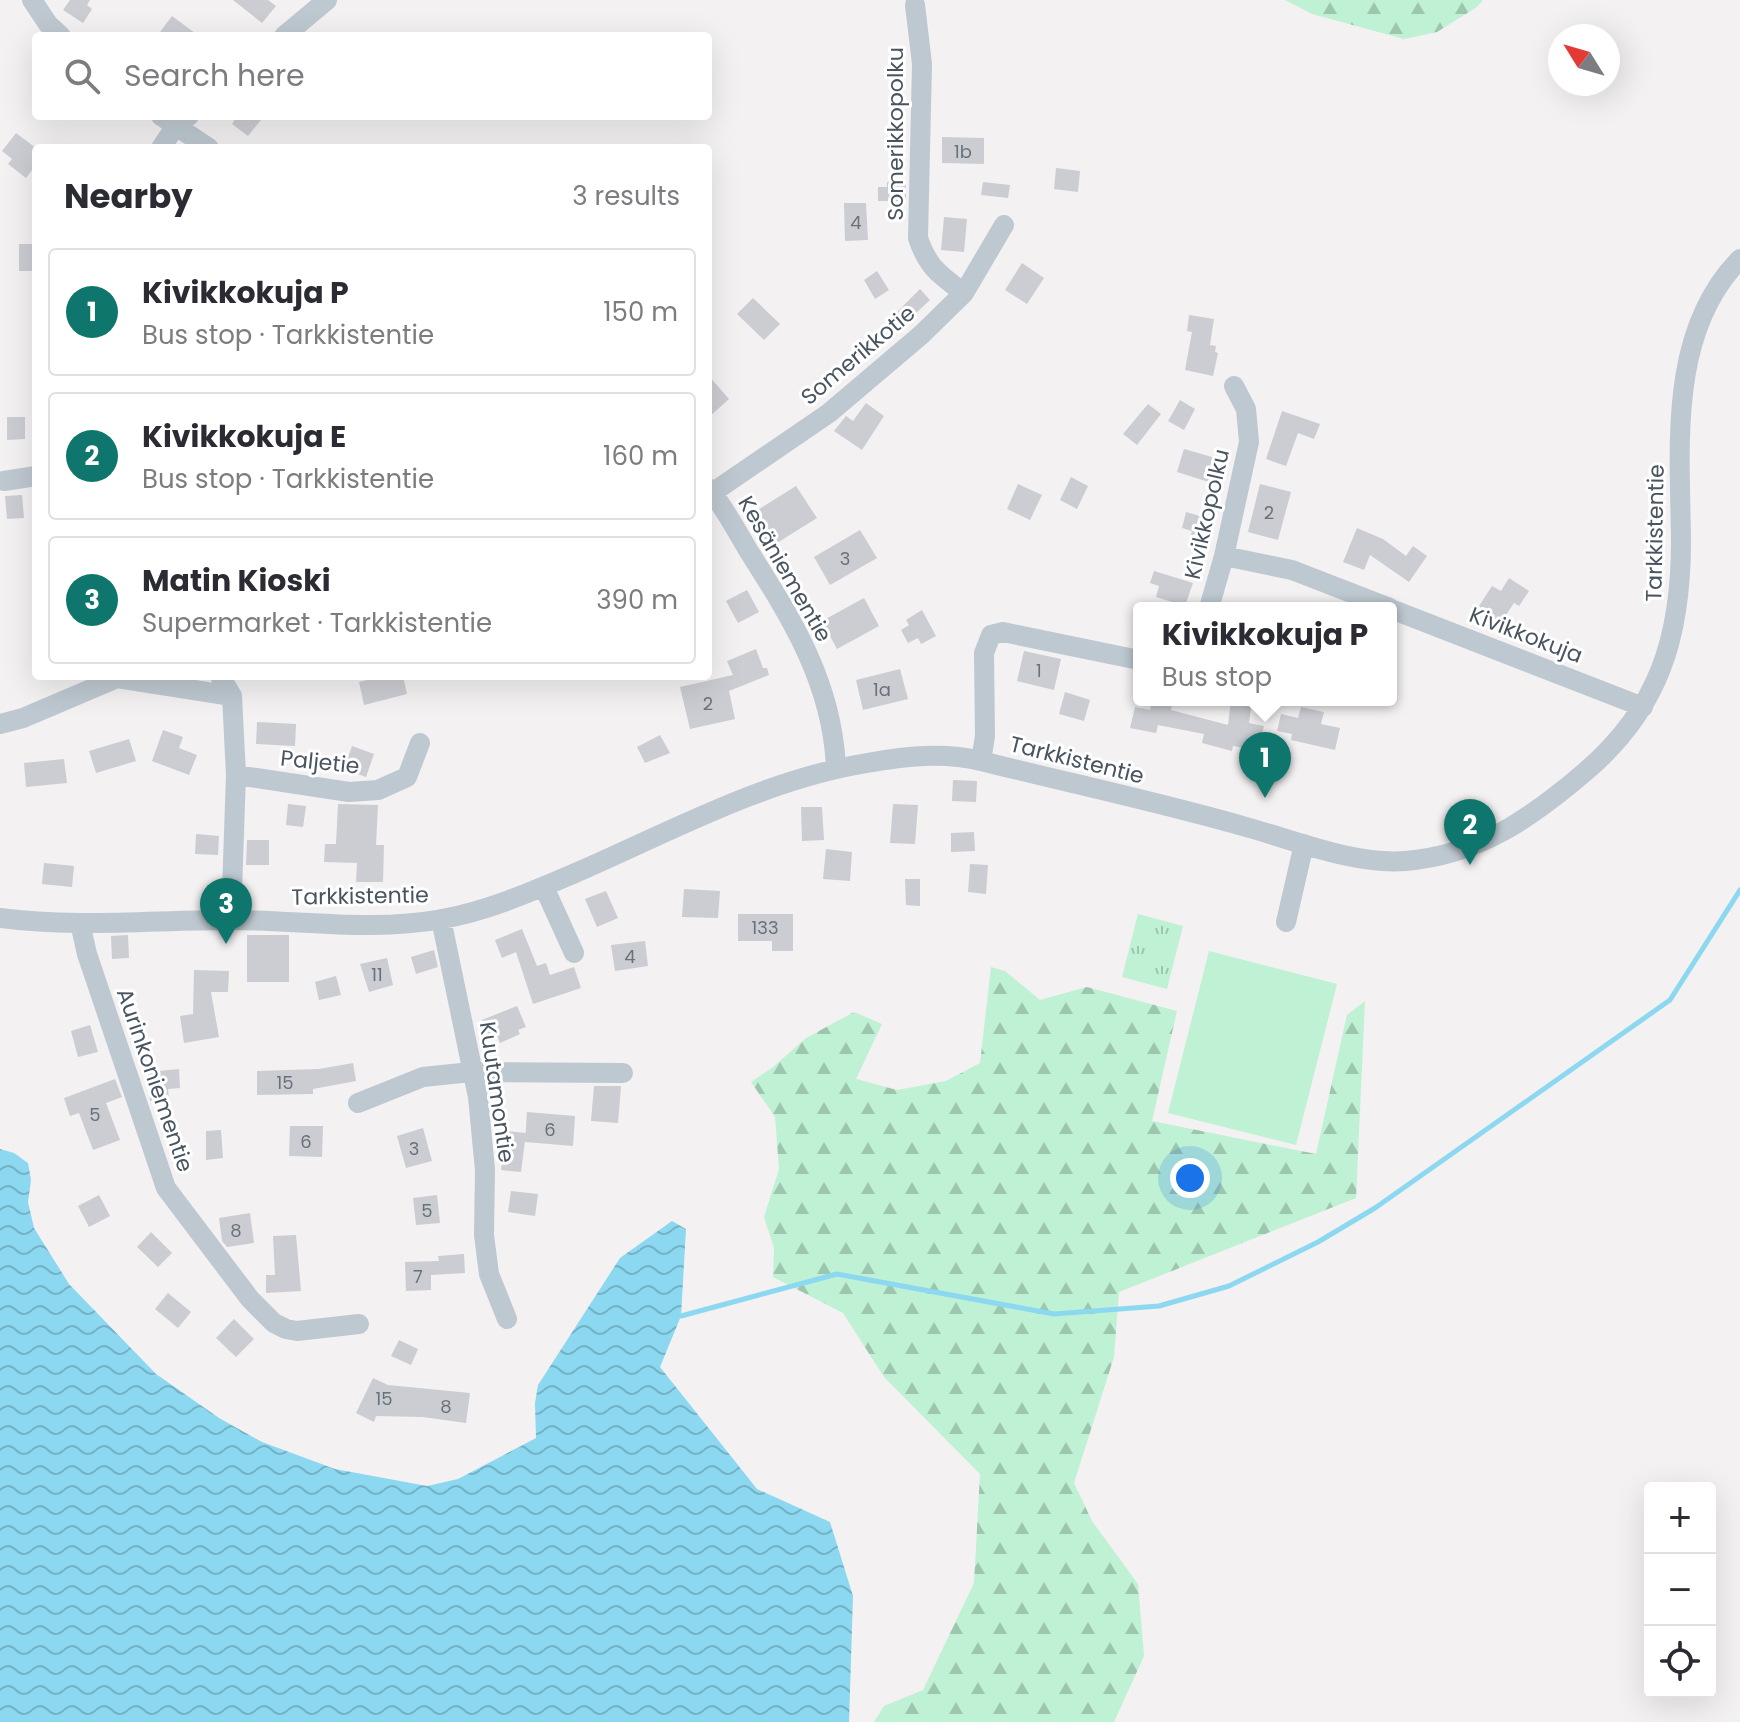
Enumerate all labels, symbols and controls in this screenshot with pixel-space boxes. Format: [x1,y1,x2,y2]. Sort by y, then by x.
north arrow [1548,24,1620,96]
search box [32,32,712,120]
street label: Somerikkopolku [880,47,911,221]
icon: search [60,54,104,98]
text: Search here [124,54,305,97]
house number: 1b [954,139,972,164]
text: Nearby [64,172,193,220]
text: 3 results [572,178,680,214]
house number: 4 [850,210,862,235]
text: Kivikkokuja P [142,271,349,314]
text: 1 [87,294,97,330]
text: 150 m [603,294,678,330]
street label: Somerikkotie [794,298,922,412]
text: Bus stop · Tarkkistentie [142,317,434,353]
text: Kivikkokuja E [142,415,346,458]
text: 2 [85,438,99,474]
text: 160 m [603,438,678,474]
street label: Kivikkopolku [1177,446,1237,582]
text: Bus stop · Tarkkistentie [142,461,434,497]
street label: Tarkkistentie [1638,464,1672,602]
street label: Kesäniementie [731,490,839,648]
house number: 2 [1264,500,1274,525]
house number: 3 [840,546,850,571]
text: Matin Kioski [142,559,331,602]
text: 3 [84,582,100,618]
text: 390 m [596,582,678,618]
street label: Kivikkokuja [1465,599,1587,671]
popup [1133,602,1397,706]
text: Supermarket · Tarkkistentie [142,605,492,641]
text: Kivikkokuja P [1162,613,1368,656]
house number: 1 [1036,658,1042,683]
text: Bus stop [1162,659,1272,695]
house number: 1a [873,677,891,702]
house number: 2 [703,691,713,716]
street label: Tarkkistentie [1007,728,1147,792]
pin: 1 [1239,732,1291,798]
street label: Paljetie [279,742,361,782]
pin: 2 [1444,799,1496,865]
pin: 3 [200,878,252,944]
street label: Tarkkistentie [291,879,429,913]
house number: 133 [752,915,778,940]
house number: 4 [624,944,636,969]
house number: 11 [371,962,383,987]
street label: Aurinkoniementie [109,984,201,1176]
street label: Kuutamontie [472,1019,522,1165]
house number: 15 [276,1070,294,1095]
house number: 5 [89,1102,101,1127]
house number: 6 [544,1117,556,1142]
house number: 6 [300,1129,312,1154]
house number: 3 [409,1136,419,1161]
your location [1170,1158,1210,1198]
house number: 5 [421,1198,433,1223]
house number: 8 [230,1218,242,1243]
house number: 7 [413,1264,423,1289]
house number: 15 [375,1386,393,1411]
house number: 8 [440,1394,452,1419]
map controls [1644,1482,1716,1698]
button: + [1644,1482,1716,1554]
button: − [1644,1554,1716,1626]
button: locate [1644,1626,1716,1698]

